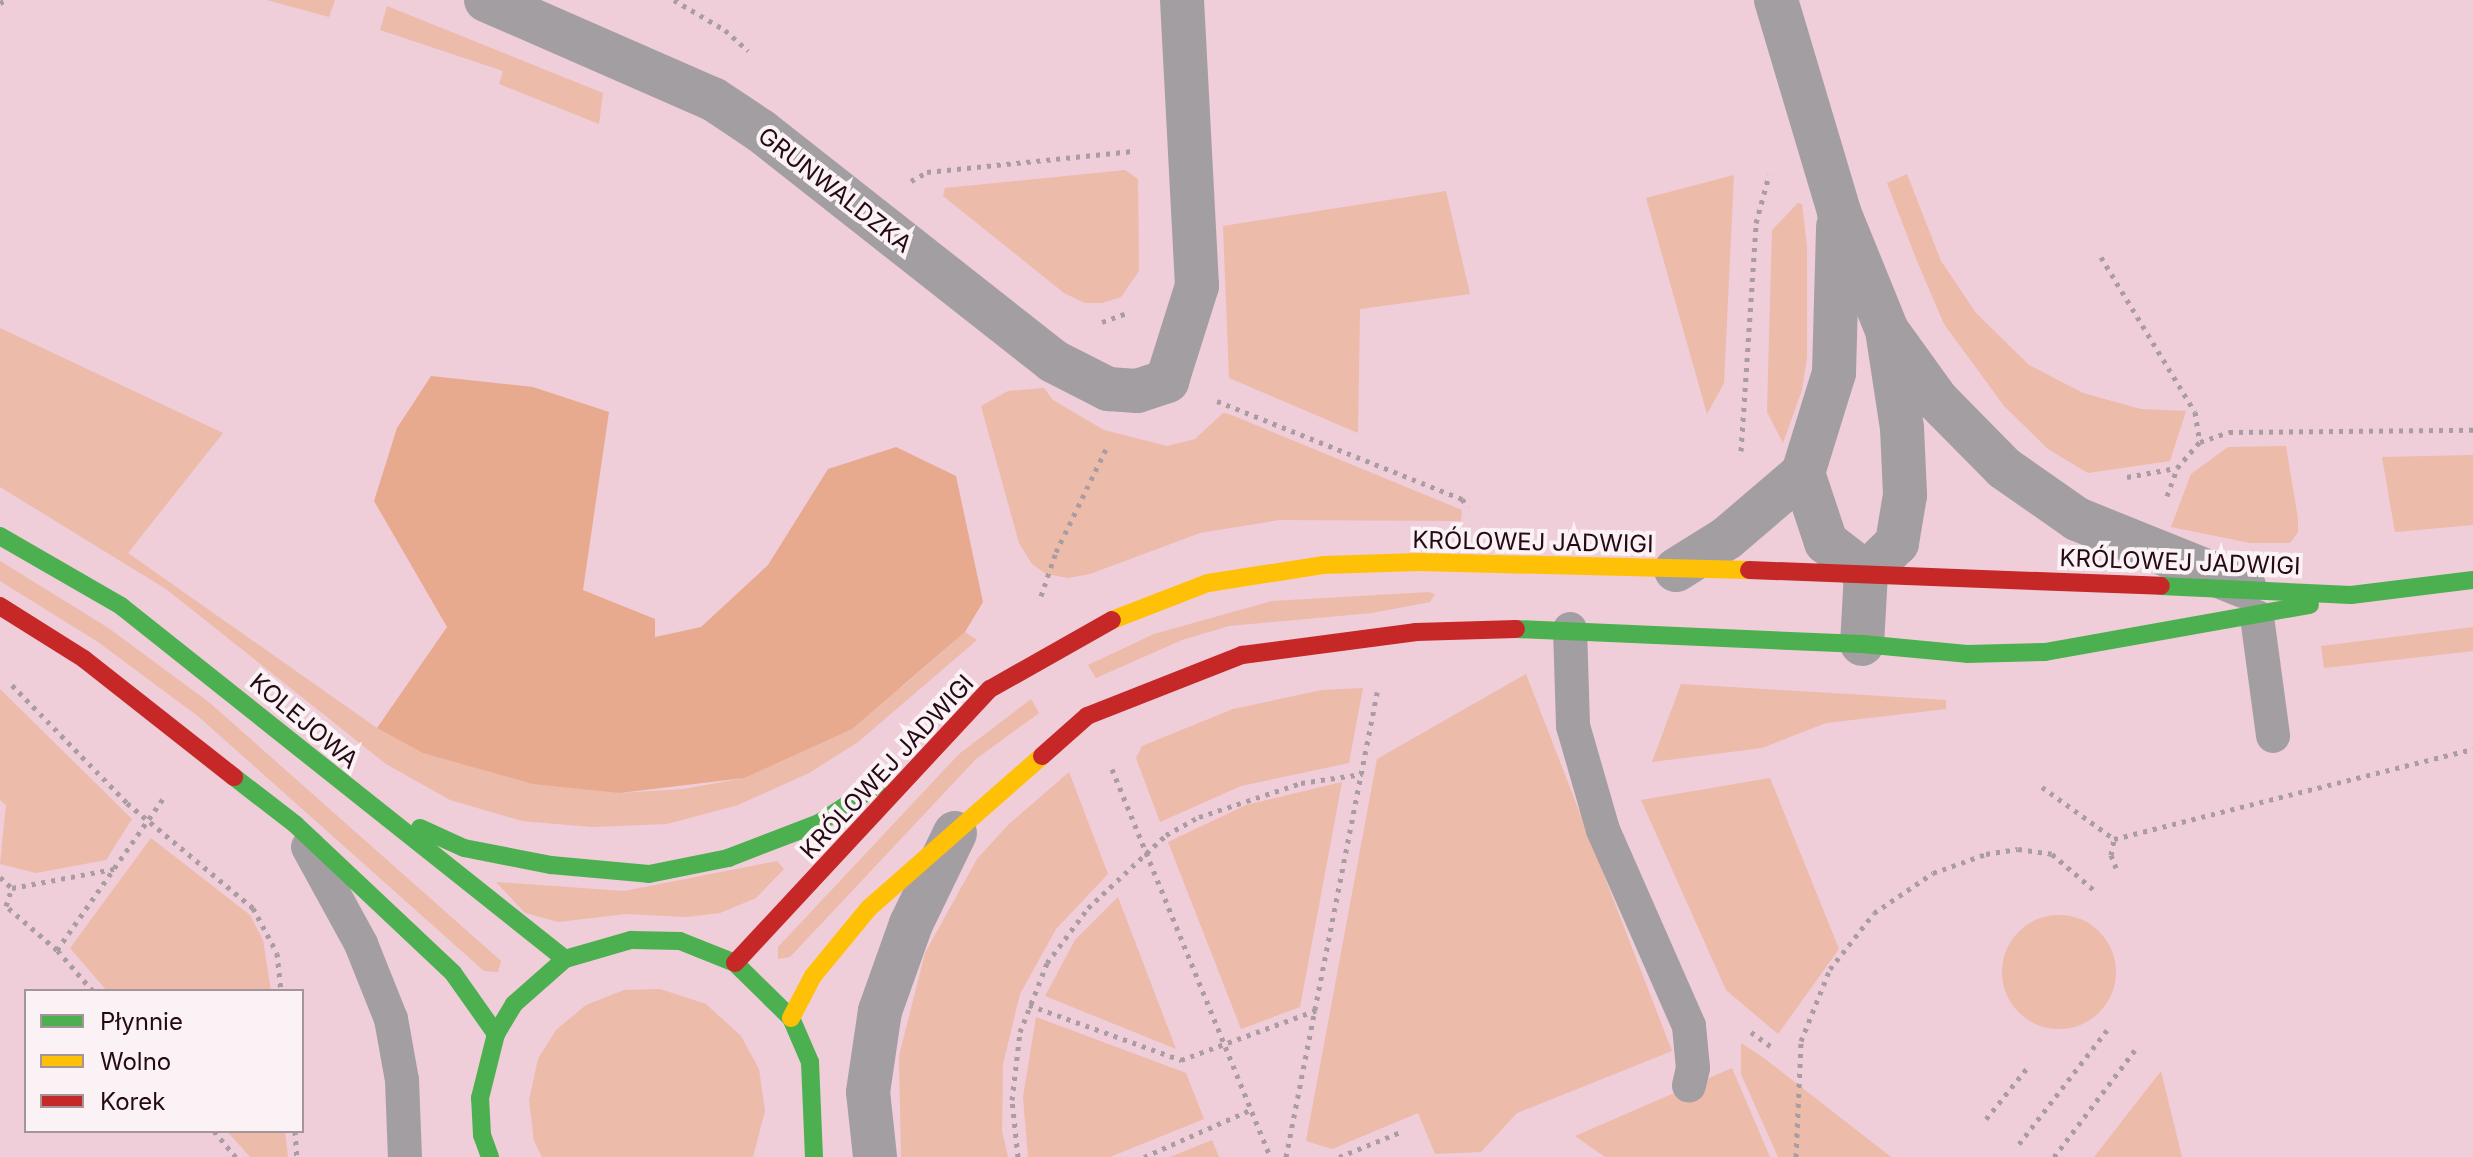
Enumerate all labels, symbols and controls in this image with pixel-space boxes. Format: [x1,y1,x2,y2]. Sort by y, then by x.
street label: GRUNWALDZKA [753,121,917,259]
street label: KRÓLOWEJ JADWIGI [1412,525,1654,559]
street label: KRÓLOWEJ JADWIGI [2059,543,2301,581]
street label: KOLEJOWA [244,667,364,775]
street label: KRÓLOWEJ JADWIGI [794,669,980,865]
legend [24,989,304,1133]
text: Płynnie [100,1007,183,1036]
text: Wolno [100,1047,171,1076]
text: Korek [100,1087,165,1116]

